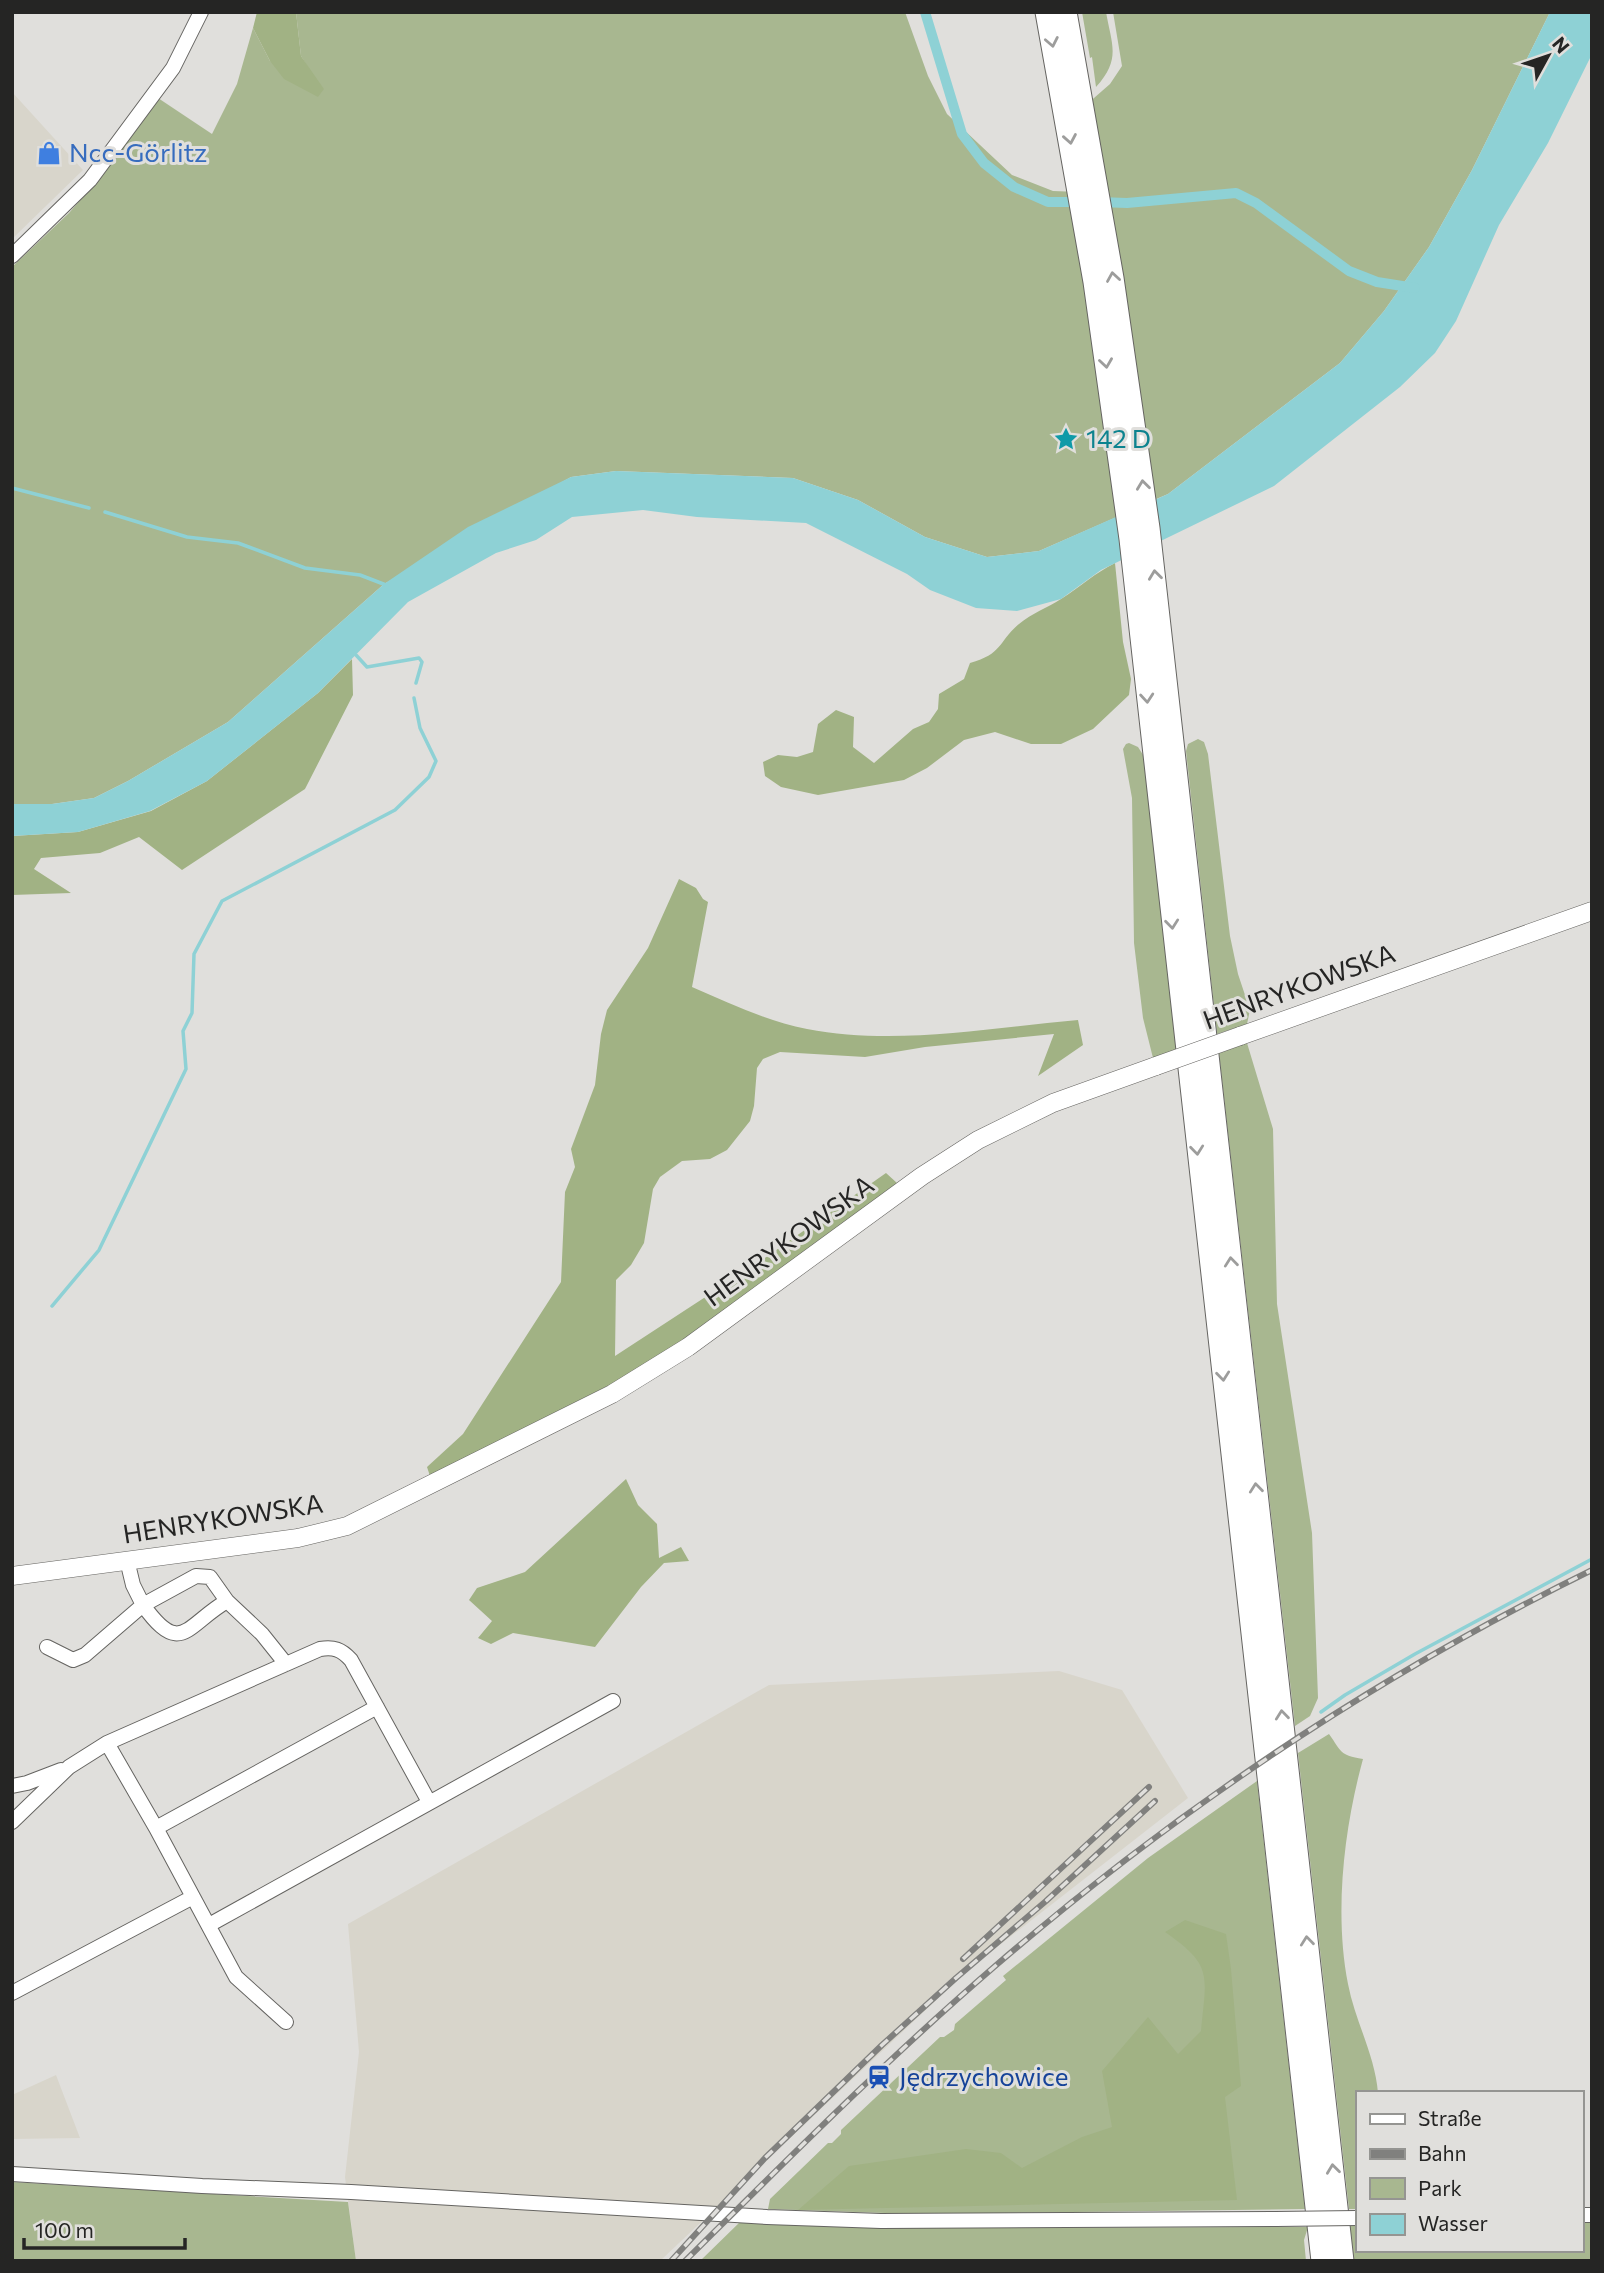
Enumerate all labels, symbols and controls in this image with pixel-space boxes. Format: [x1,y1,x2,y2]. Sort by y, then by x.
north arrow [1513,21,1583,91]
text: N [1548,32,1575,58]
one-way arrow [1043,36,1058,48]
one-way arrow [1061,133,1076,145]
place label: Ncc-Görlitz [69,136,207,167]
shop icon: Ncc-Görlitz [35,139,63,167]
one-way arrow [1106,271,1121,282]
one-way arrow [1099,357,1114,369]
place label: 142 D [1086,422,1151,453]
place icon: 142 D [1052,425,1080,453]
one-way arrow [1136,479,1151,491]
one-way arrow [1147,569,1162,581]
one-way arrow [1140,692,1155,704]
one-way arrow [1164,919,1179,930]
street label: HENRYKOWSKA [1198,936,1399,1035]
one-way arrow [1190,1144,1205,1156]
street label: HENRYKOWSKA [697,1168,879,1312]
one-way arrow [1224,1256,1239,1268]
one-way arrow [1215,1370,1230,1382]
one-way arrow [1249,1483,1264,1494]
street label: HENRYKOWSKA [121,1486,325,1549]
one-way arrow [1274,1709,1289,1720]
one-way arrow [1300,1935,1315,1946]
place label: Jędrzychowice [899,2060,1069,2091]
station icon: Jędrzychowice [865,2063,893,2091]
legend [1356,2091,1583,2252]
text: Straße [1418,2105,1482,2130]
text: Bahn [1418,2140,1467,2165]
one-way arrow [1325,2163,1340,2174]
text: Park [1418,2175,1462,2200]
scale bar [24,2206,186,2250]
text: Wasser [1418,2210,1488,2235]
text: 100 m [35,2217,94,2242]

